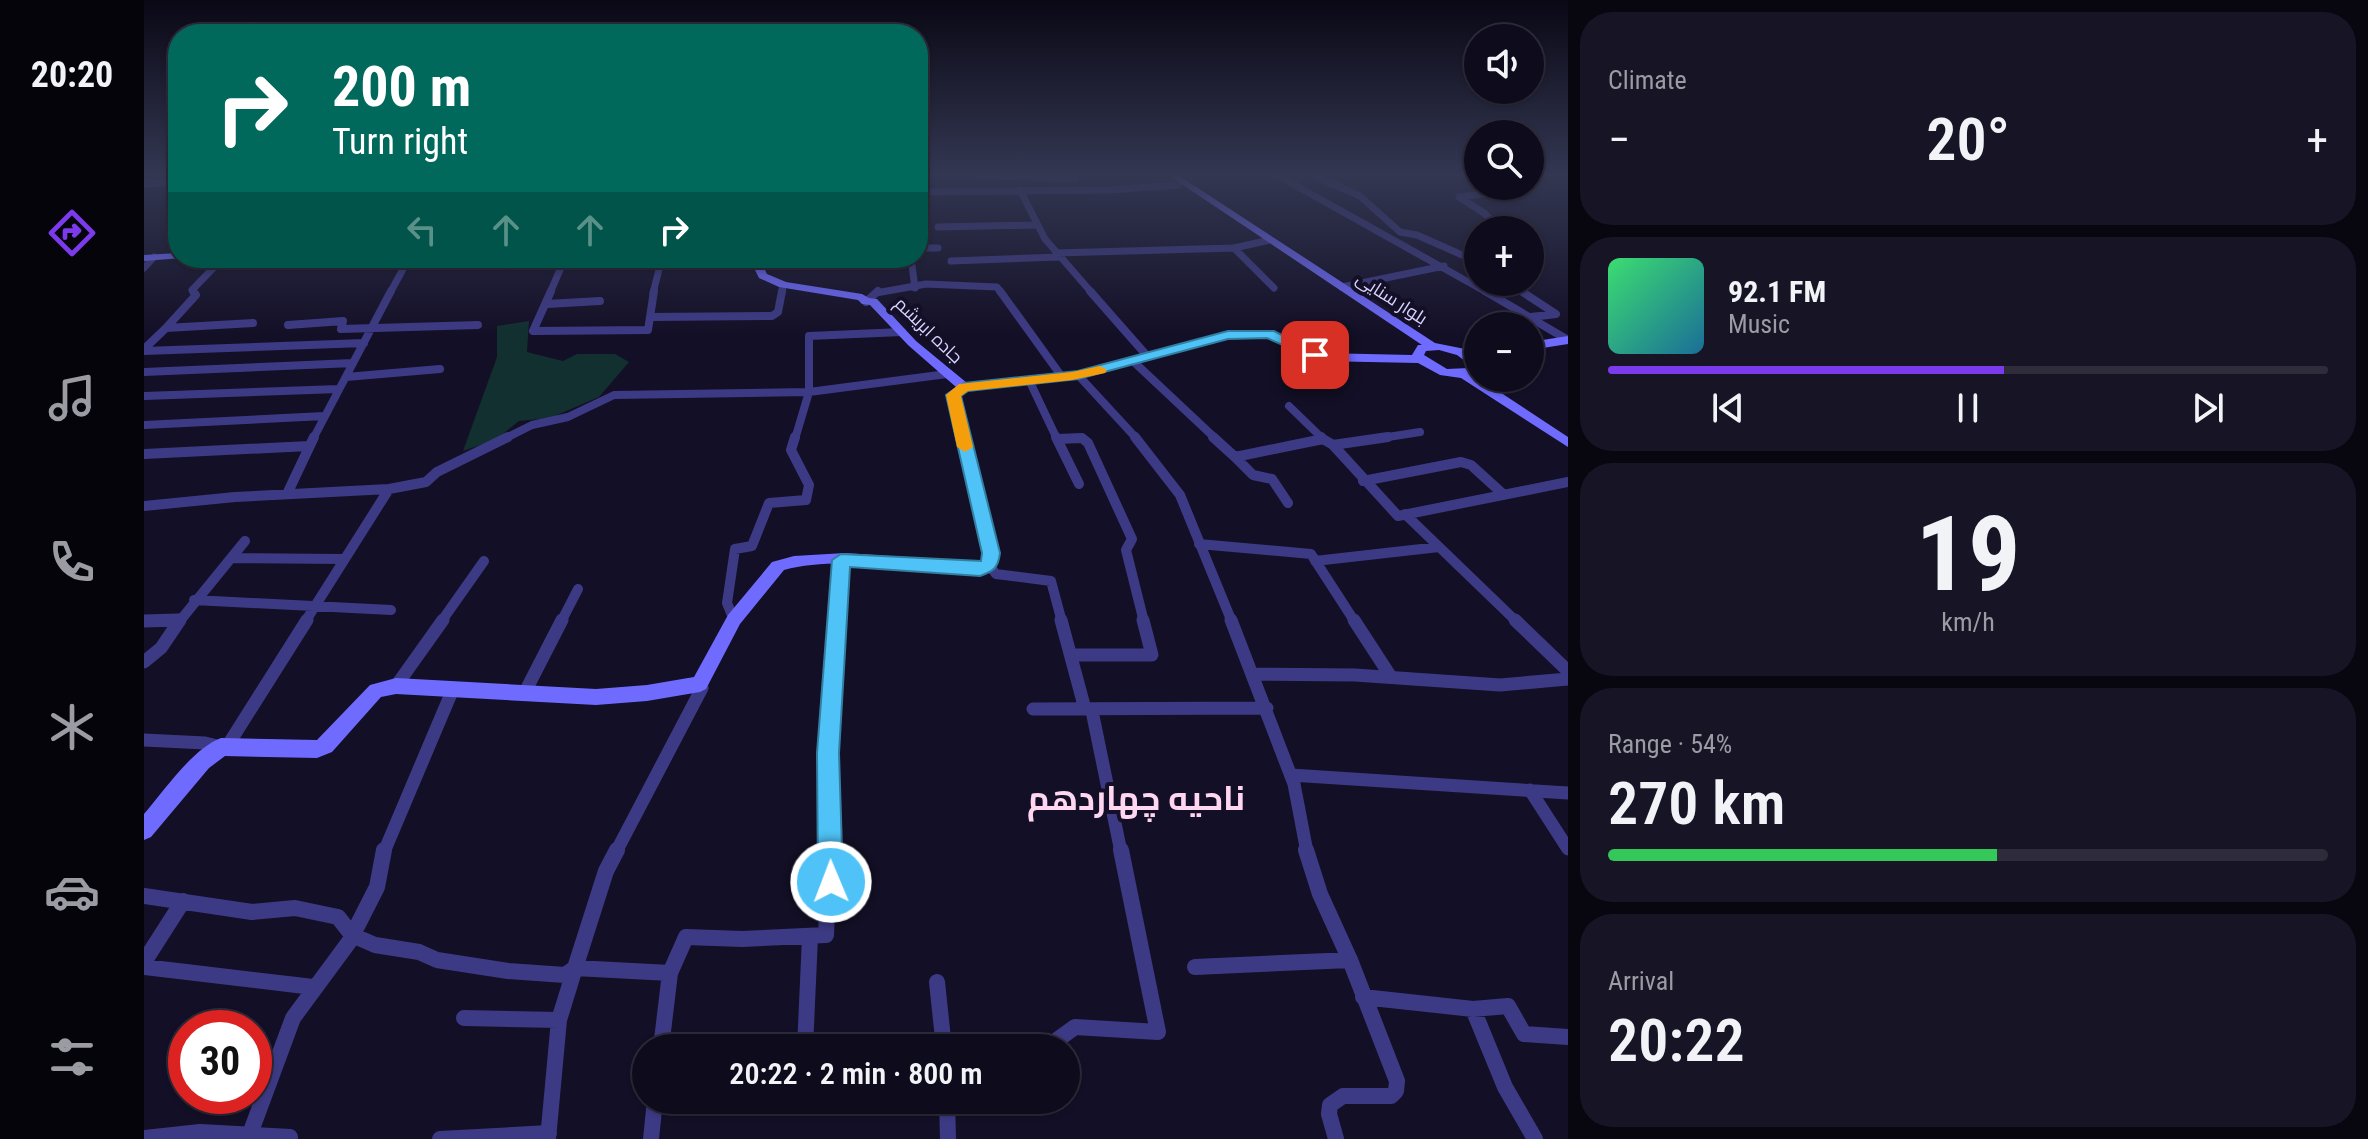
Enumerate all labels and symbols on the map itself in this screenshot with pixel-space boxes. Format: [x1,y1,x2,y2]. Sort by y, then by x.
street label: بلوار سنایی [1352,267,1432,330]
street label: جاده ابریشم [889,293,967,369]
pin [1281,321,1349,389]
district label: ناحیه چهاردهم [1027,778,1245,822]
position arrow [789,840,873,924]
speed limit sign: 30 [168,1010,272,1114]

